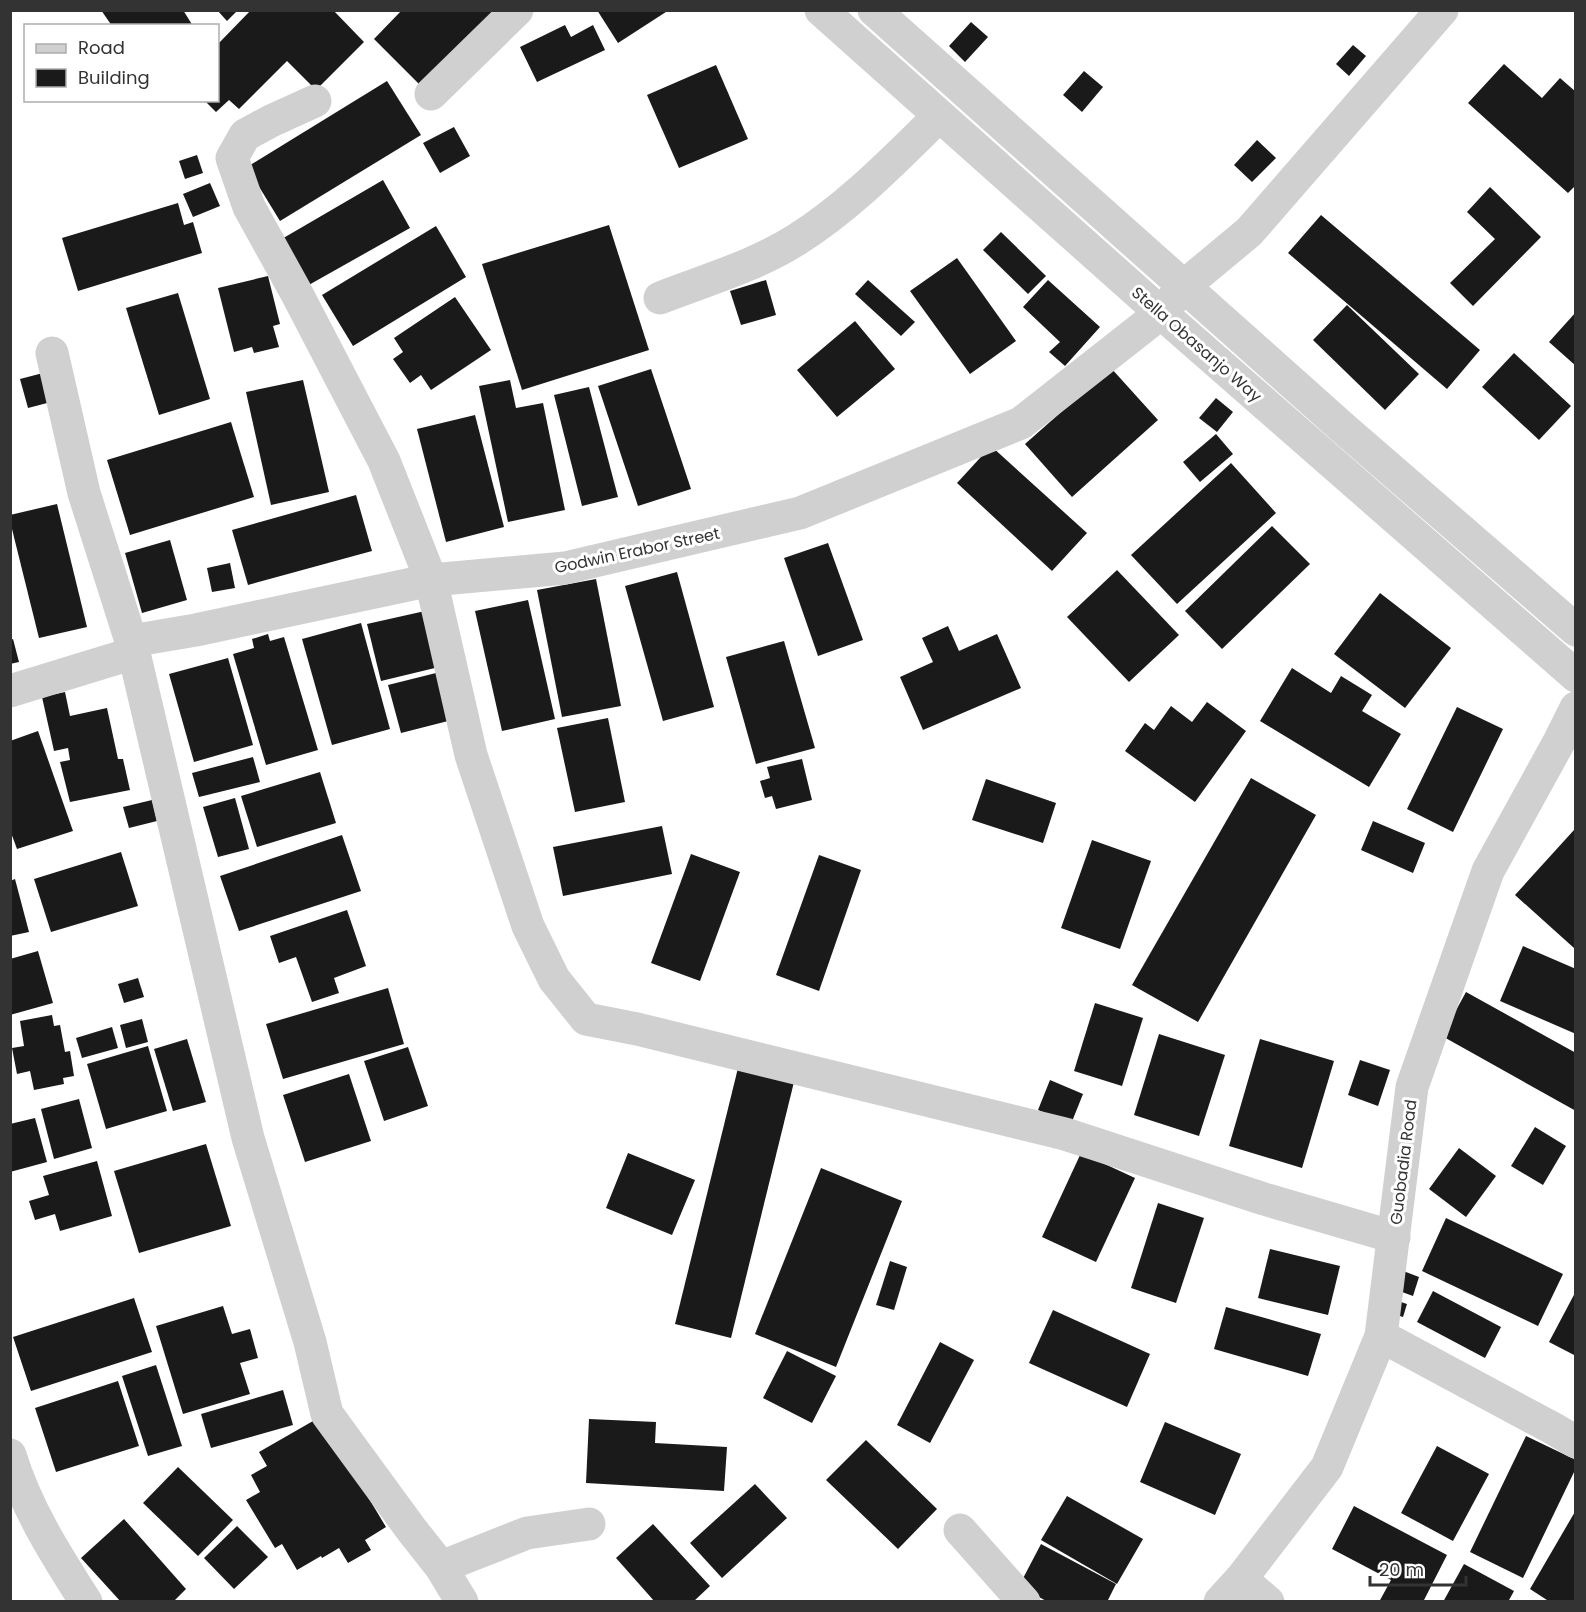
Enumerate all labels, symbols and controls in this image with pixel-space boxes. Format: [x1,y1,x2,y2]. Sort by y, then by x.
legend [24,24,219,102]
text: Road [78,35,125,60]
text: Building [78,65,150,90]
street label: Stella Obasanjo Way [1127,281,1267,407]
street label: Godwin Erabor Street [552,522,722,579]
street label: Guobadia Road [1384,1098,1423,1226]
scale bar [1370,1549,1466,1587]
text: 20 m [1379,1557,1424,1582]

